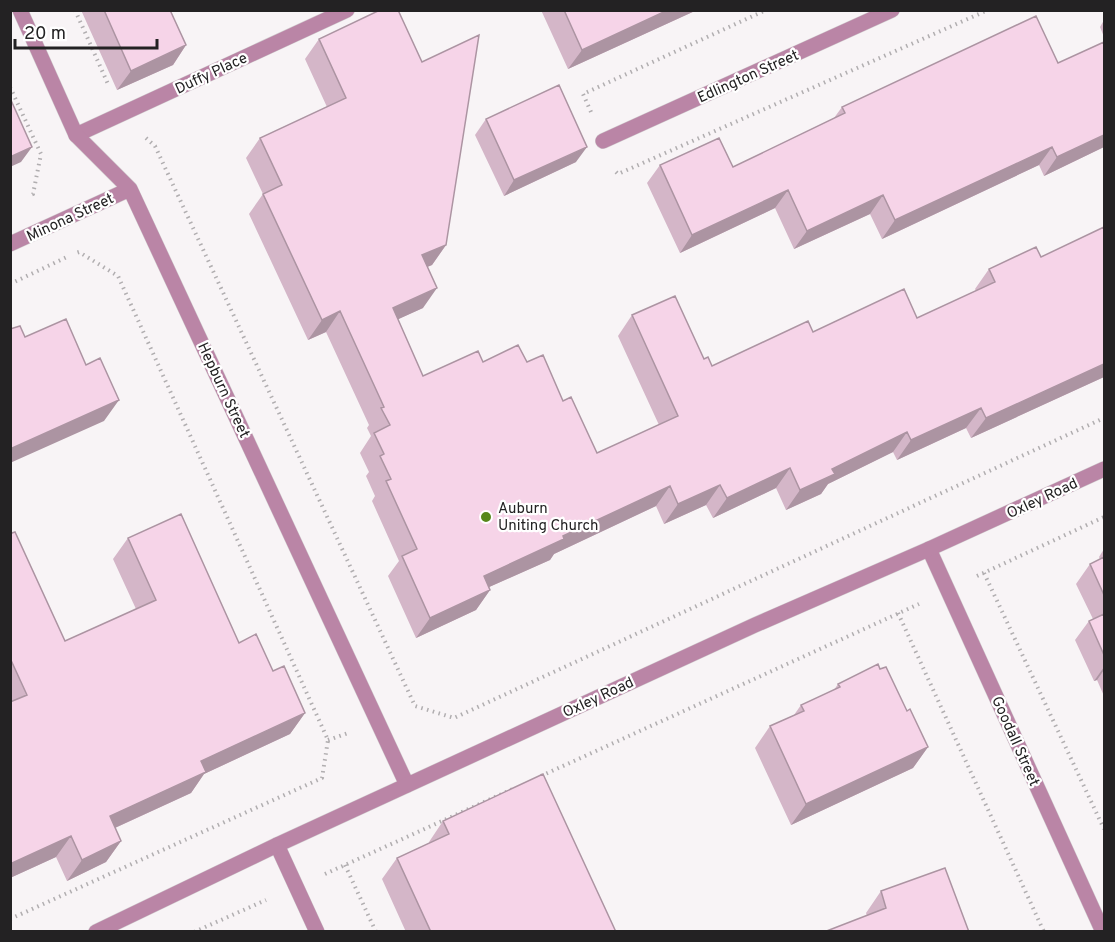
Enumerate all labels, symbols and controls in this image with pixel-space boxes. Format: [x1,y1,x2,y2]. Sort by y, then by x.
scale bar [15,12,158,50]
text: 20 m [24,23,66,46]
street label: Edlington Street [695,47,802,108]
street label: Duffy Place [173,49,251,99]
street label: Minona Street [24,190,117,247]
street label: Hepburn Street [192,340,253,441]
street label: Oxley Road [1004,475,1081,524]
place label: Auburn Uniting Church [498,500,599,536]
marker: Auburn Uniting Church [479,510,493,524]
street label: Oxley Road [560,674,637,723]
street label: Goodall Street [986,694,1043,790]

